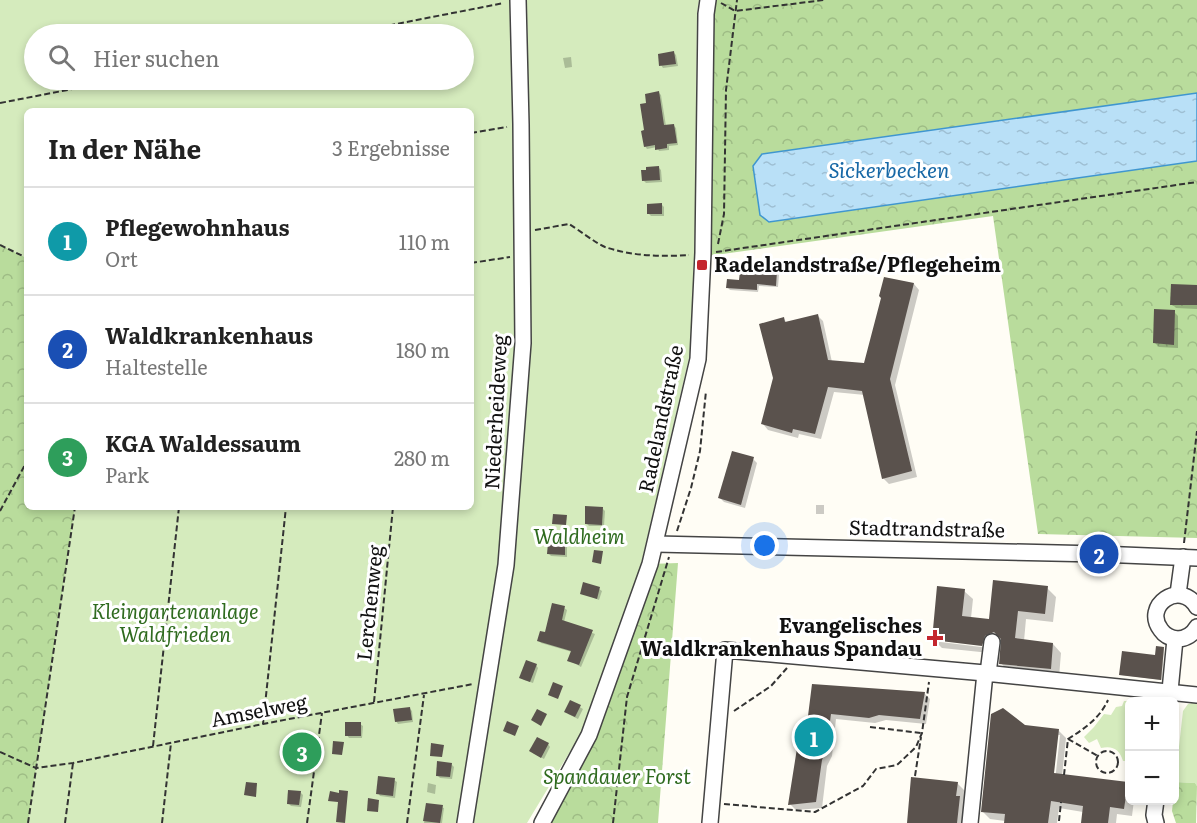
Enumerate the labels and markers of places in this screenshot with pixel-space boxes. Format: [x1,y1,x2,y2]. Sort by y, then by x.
place label: Radelandstraße/Pflegeheim [714,248,1001,278]
marker: Radelandstraße/Pflegeheim [695,258,709,272]
pin: 2 [1080,532,1118,576]
place label: Evangelisches Waldkrankenhaus Spandau [641,609,922,662]
marker: Evangelisches Waldkrankenhaus Spandau [926,629,944,647]
pin: 1 [794,714,834,760]
pin: 3 [282,730,322,774]

